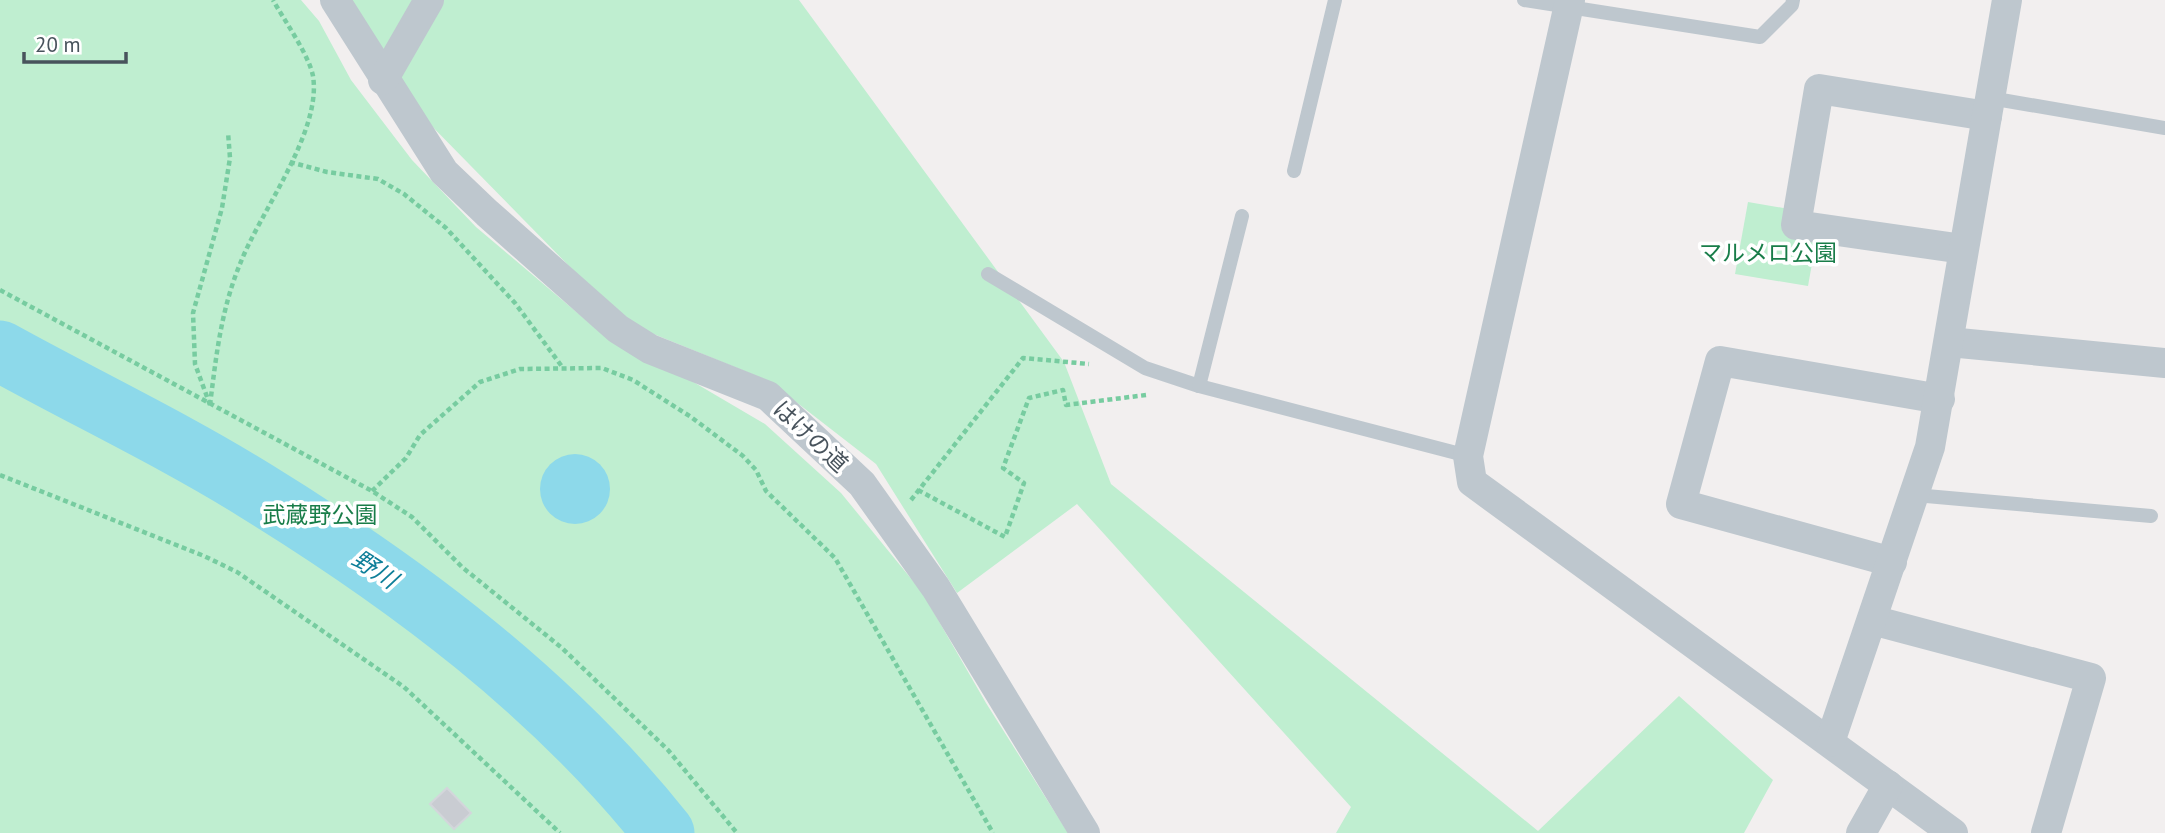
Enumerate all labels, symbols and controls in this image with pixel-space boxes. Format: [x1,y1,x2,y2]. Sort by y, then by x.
scale bar [24,21,126,65]
text: 20 m [35,31,81,58]
park label: マルメロ公園 [1699,238,1837,267]
street label: はけの道 [767,394,855,478]
park label: 武蔵野公園 [263,500,378,529]
water label: 野川 [346,543,406,597]

